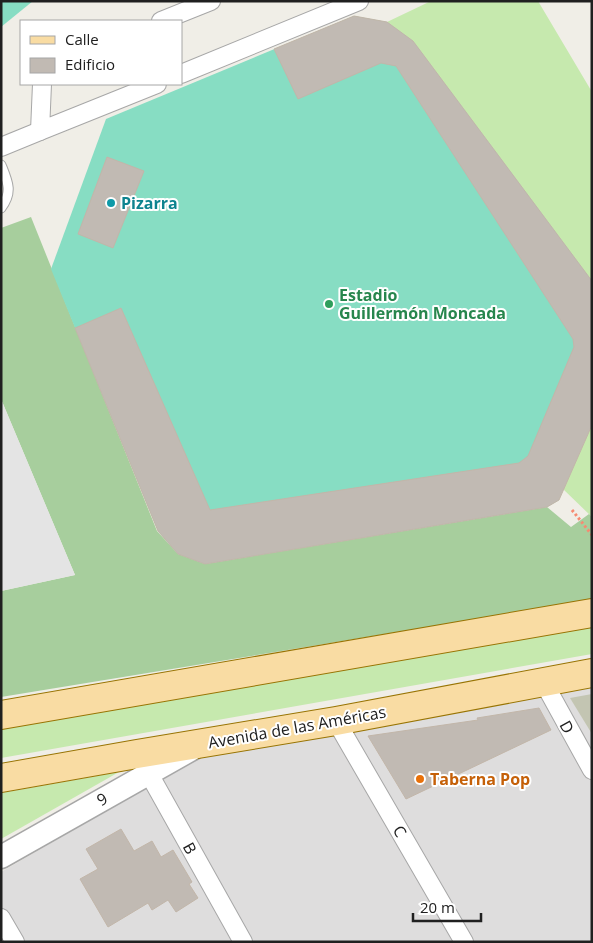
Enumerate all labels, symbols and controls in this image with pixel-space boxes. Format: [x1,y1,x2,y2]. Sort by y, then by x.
legend [20,20,182,85]
text: Calle [65,29,99,49]
text: Edificio [65,54,115,74]
place label: Pizarra [121,192,178,214]
marker: Pizarra [105,197,117,209]
place label: Estadio Guillermón Moncada [339,284,506,324]
marker: Estadio Guillermón Moncada [323,298,335,310]
street label: Avenida de las Américas [206,701,388,753]
street label: D [555,717,579,737]
place label: Taberna Pop [430,768,530,790]
marker: Taberna Pop [414,773,426,785]
street label: 9 [93,787,111,811]
street label: C [388,821,412,841]
street label: B [178,838,202,858]
scale bar [413,890,480,922]
text: 20 m [420,897,455,917]

